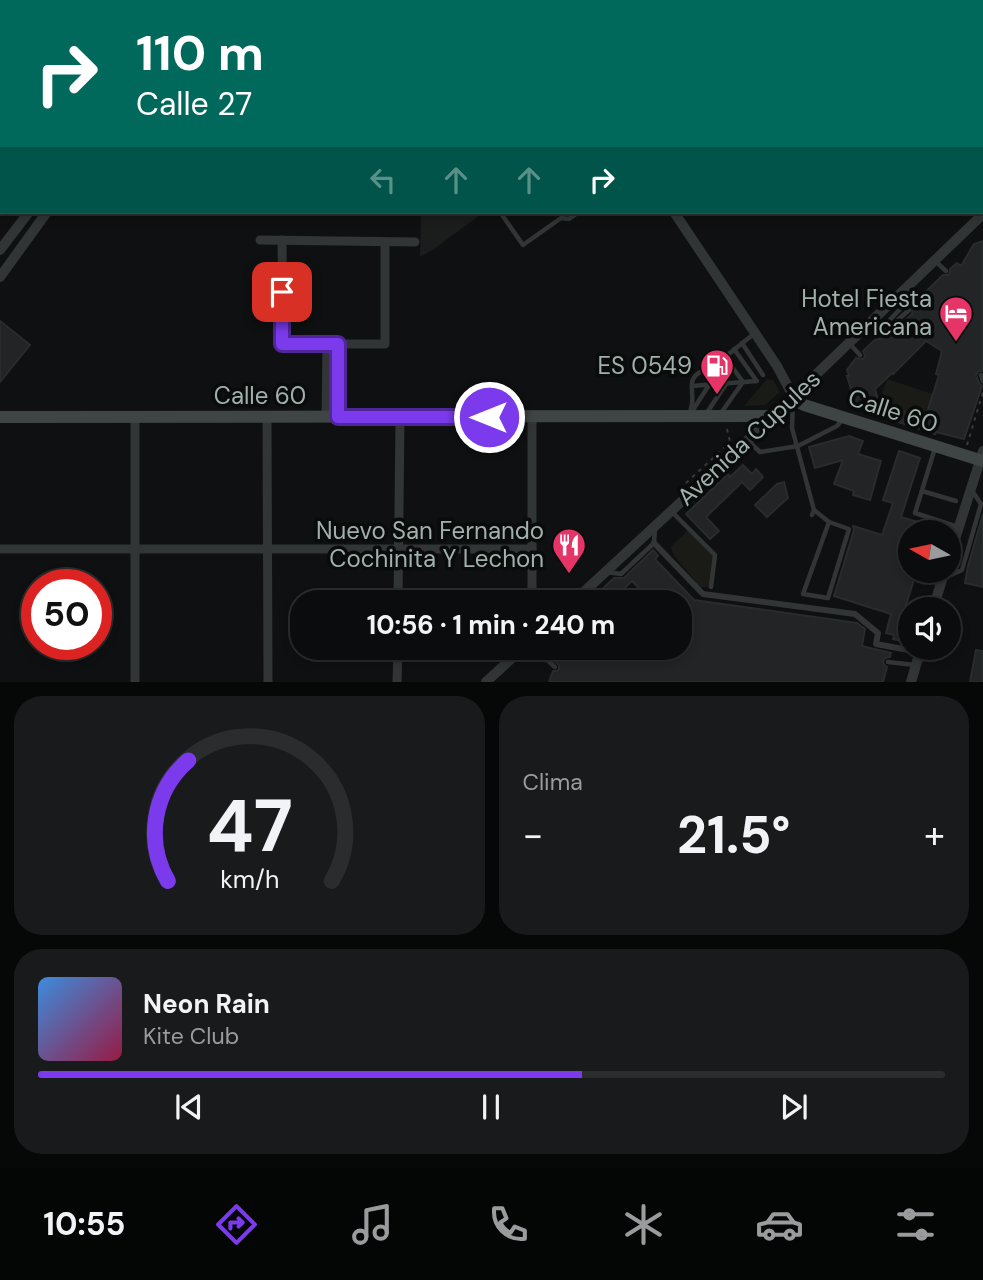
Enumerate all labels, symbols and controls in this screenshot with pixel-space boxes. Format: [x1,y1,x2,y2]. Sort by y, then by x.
text: 110 m [136,21,264,85]
icon: right [21,28,112,119]
text: Calle 27 [136,83,252,125]
icon: left [364,161,402,199]
icon: ahead [437,161,475,199]
icon: ahead [510,161,548,199]
icon: right [583,161,621,199]
pin [252,262,312,322]
icon: arrive [263,273,301,311]
place label: Hotel Fiesta Americana [801,283,932,342]
hotel icon: Hotel Fiesta Americana [937,294,975,343]
fuel station icon: ES 0549 [698,347,736,396]
place label: ES 0549 [597,350,692,381]
street label: Avenida Cupules [670,363,827,512]
street label: Calle 60 [214,380,306,411]
position arrow [452,380,526,454]
street label: Calle 60 [844,381,942,440]
place label: Nuevo San Fernando Cochinita Y Lechon [316,515,544,574]
north arrow [898,520,961,583]
map controls [898,520,961,660]
restaurant icon: Nuevo San Fernando Cochinita Y Lechon [550,526,588,575]
speed limit sign: 50 [21,569,112,660]
button: sound [898,597,961,660]
text: 10:56 · 1 min · 240 m [367,608,615,642]
text: Clima [523,767,583,797]
text: 47 [206,780,292,875]
text: 21.5° [677,801,790,869]
text: − [523,810,543,860]
text: + [924,810,945,860]
text: km/h [220,863,279,896]
text: Neon Rain [143,987,270,1021]
text: Kite Club [143,1021,239,1051]
icon: previous [170,1088,208,1126]
icon: pause [472,1088,510,1126]
icon: next [775,1088,813,1126]
icon: directions [212,1200,261,1249]
icon: music [348,1200,397,1249]
icon: phone [484,1200,533,1249]
icon: climate [619,1200,668,1249]
icon: car [755,1200,804,1249]
icon: filters [891,1200,940,1249]
text: 10:55 [43,1203,125,1245]

